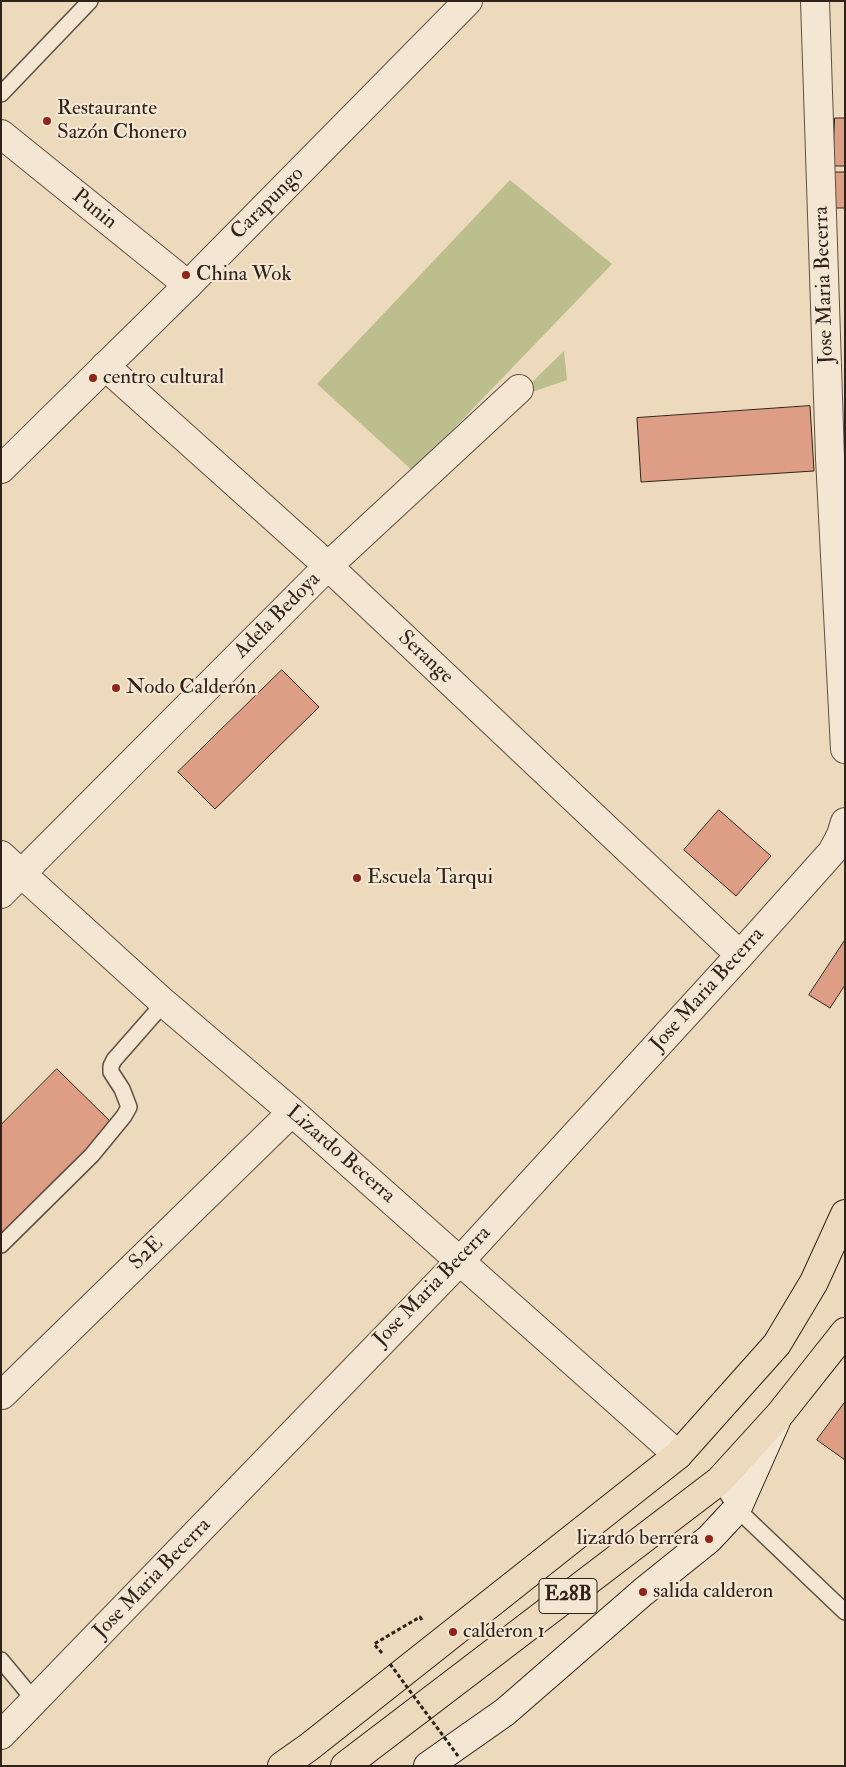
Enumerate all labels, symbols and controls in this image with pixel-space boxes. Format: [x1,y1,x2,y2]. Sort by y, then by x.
place label: Restaurante Sazón Chonero [57,96,187,146]
marker: Restaurante Sazón Chonero [41,115,53,127]
street label: Carapungo [226,162,310,246]
street label: Punin [66,184,122,236]
street label: Jose Maria Becerra [810,206,840,364]
place label: China Wok [196,262,291,288]
marker: China Wok [180,269,192,281]
place label: centro cultural [103,365,224,391]
marker: centro cultural [87,372,99,384]
street label: Adela Bedoya [230,568,326,664]
street label: Serange [392,626,458,690]
place label: Nodo Calderón [126,675,256,701]
marker: Nodo Calderón [110,682,122,694]
place label: Escuela Tarqui [367,865,493,891]
marker: Escuela Tarqui [351,872,363,884]
street label: Jose Maria Becerra [646,923,770,1057]
street label: Lizardo Becerra [280,1101,400,1209]
street label: Jose Maria Becerra [369,1221,497,1353]
street label: S2E [125,1232,169,1276]
street label: Jose Maria Becerra [89,1513,217,1645]
place label: lizardo berrera [577,1526,699,1552]
marker: lizardo berrera [703,1533,715,1545]
road number: E28B [539,1578,597,1614]
place label: salida calderon [653,1579,773,1605]
marker: salida calderon [637,1586,649,1598]
place label: calderon 1 [463,1619,545,1645]
marker: calderon 1 [447,1626,459,1638]

